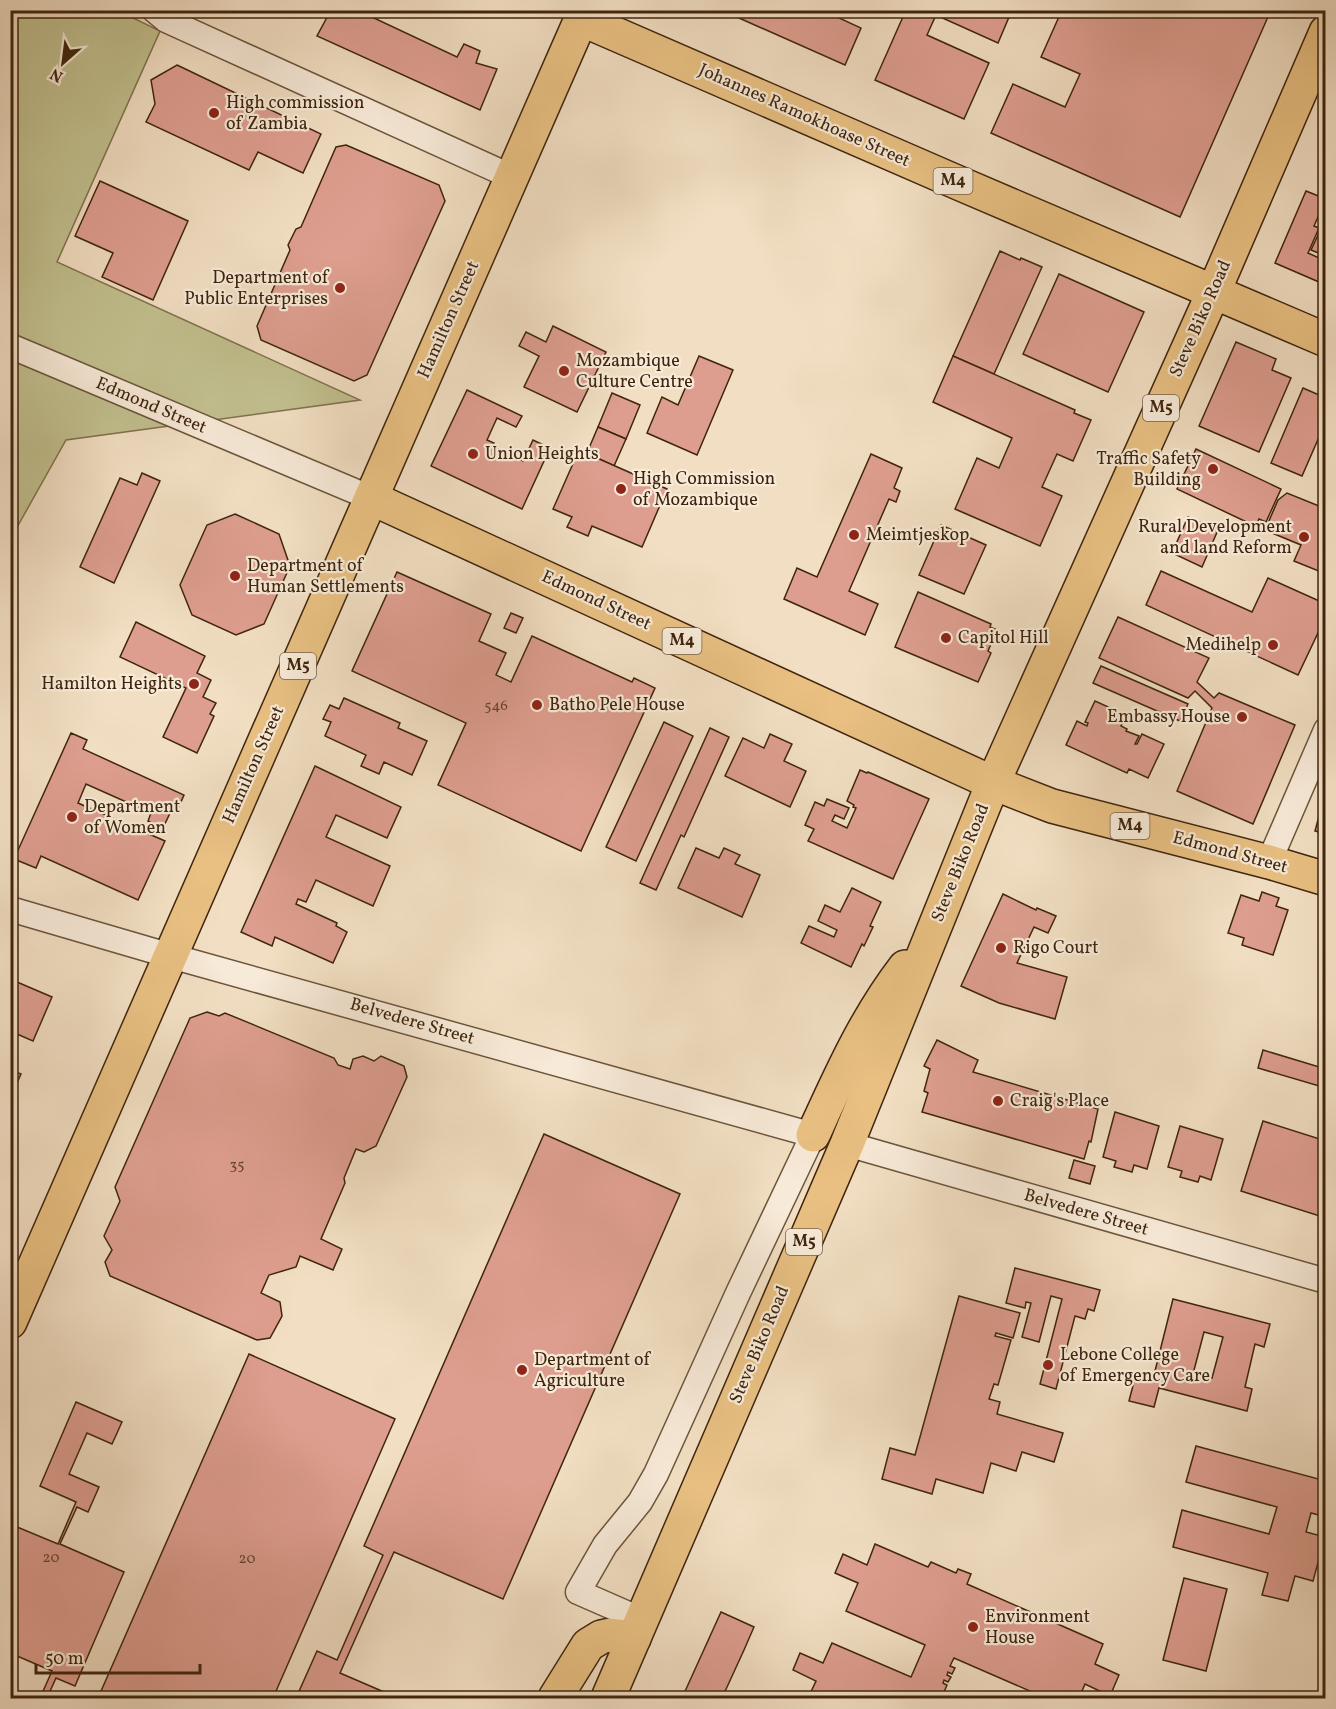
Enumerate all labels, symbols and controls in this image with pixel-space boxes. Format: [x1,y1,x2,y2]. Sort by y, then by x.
north arrow [33,33,93,93]
street label: Johannes Ramokhoase Street [694,58,914,174]
text: N [46,62,67,87]
place label: High commission of Zambia [226,91,365,137]
marker: High commission of Zambia [207,106,221,120]
road number: M4 [934,168,972,194]
street label: Steve Biko Road [1164,256,1238,382]
street label: Hamilton Street [412,257,486,383]
place label: Department of Public Enterprises [184,266,330,312]
marker: Department of Public Enterprises [333,281,347,295]
place label: Mozambique Culture Centre [576,349,693,395]
marker: Mozambique Culture Centre [557,364,571,378]
street label: Edmond Street [92,371,210,441]
road number: M5 [1143,395,1179,421]
place label: Union Heights [485,442,599,467]
marker: Union Heights [466,447,480,461]
place label: Traffic Safety Building [1096,447,1201,493]
marker: Traffic Safety Building [1206,462,1220,476]
place label: High Commission of Mozambique [633,467,776,513]
marker: High Commission of Mozambique [614,482,628,496]
place label: Rural Development and land Reform [1138,515,1292,561]
place label: Meimtjeskop [866,523,969,548]
marker: Meimtjeskop [847,528,861,542]
marker: Rural Development and land Reform [1297,530,1311,544]
place label: Department of Human Settlements [247,554,404,600]
street label: Edmond Street [537,565,655,637]
marker: Department of Human Settlements [228,569,242,583]
place label: Capitol Hill [958,626,1049,651]
road number: M4 [662,628,702,654]
marker: Capitol Hill [939,631,953,645]
place label: Medihelp [1186,633,1261,658]
marker: Medihelp [1266,638,1280,652]
road number: M5 [280,653,316,679]
place label: Hamilton Heights [41,672,182,697]
marker: Hamilton Heights [187,677,201,691]
place label: Batho Pele House [549,693,685,718]
house number: 546 [484,696,508,717]
marker: Batho Pele House [530,698,544,712]
street label: Hamilton Street [217,702,291,828]
place label: Embassy House [1107,705,1230,730]
marker: Embassy House [1235,710,1249,724]
place label: Department of Women [84,795,180,841]
street label: Steve Biko Road [926,800,996,926]
marker: Department of Women [65,810,79,824]
road number: M4 [1110,813,1150,839]
street label: Edmond Street [1170,826,1290,880]
place label: Rigo Court [1013,936,1098,961]
marker: Rigo Court [994,941,1008,955]
street label: Belvedere Street [347,992,477,1052]
place label: Craig's Place [1010,1089,1109,1114]
marker: Craig's Place [991,1094,1005,1108]
house number: 35 [230,1155,244,1176]
street label: Belvedere Street [1021,1183,1151,1243]
road number: M5 [786,1229,822,1255]
street label: Steve Biko Road [724,1282,796,1408]
place label: Lebone College of Emergency Care [1060,1343,1210,1389]
place label: Department of Agriculture [534,1348,652,1394]
marker: Lebone College of Emergency Care [1041,1358,1055,1372]
marker: Department of Agriculture [515,1363,529,1377]
house number: 20 [43,1548,59,1569]
house number: 20 [239,1549,255,1570]
place label: Environment House [985,1605,1090,1651]
marker: Environment House [966,1620,980,1634]
scale bar [36,1637,200,1675]
text: 50 m [45,1647,84,1672]

